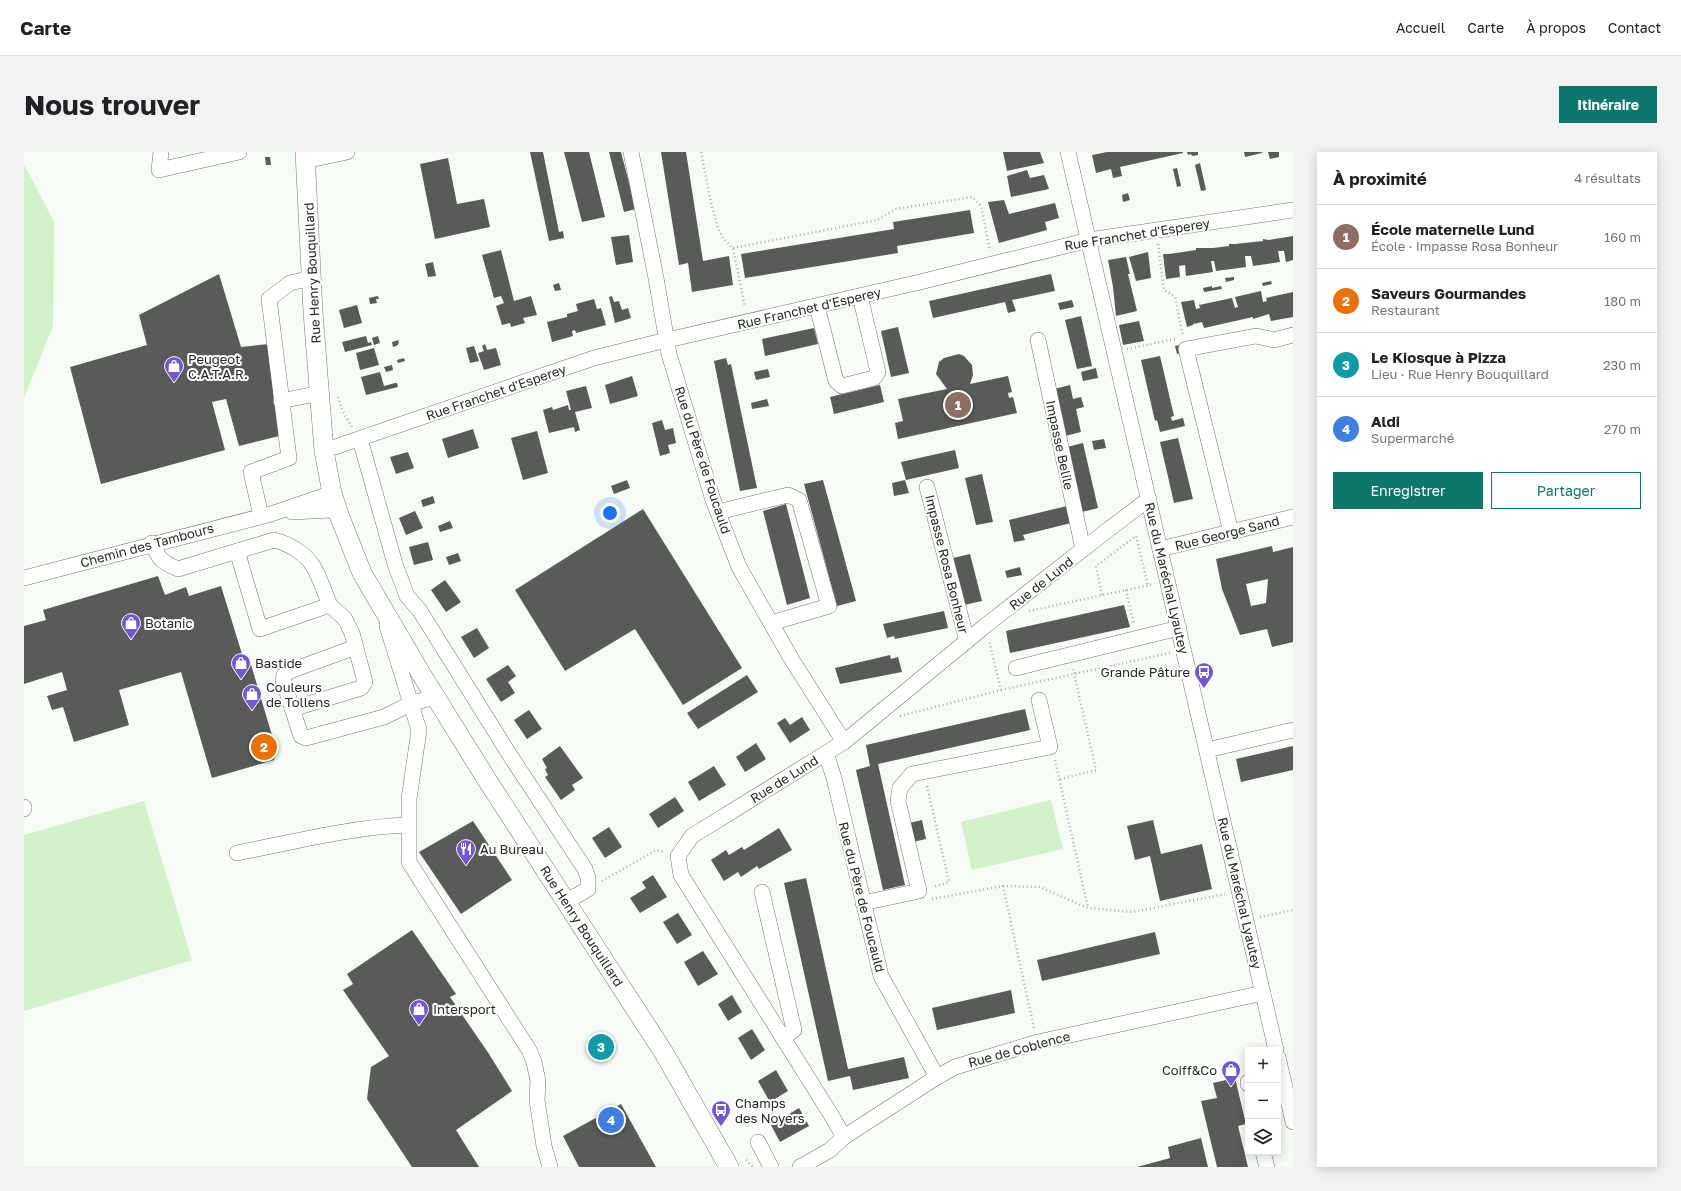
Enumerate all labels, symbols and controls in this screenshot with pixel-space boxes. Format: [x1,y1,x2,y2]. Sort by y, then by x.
text: Carte [20,16,71,39]
text: Accueil [1396,19,1445,36]
text: Carte [1467,19,1504,36]
text: À propos [1526,19,1586,36]
text: Contact [1608,19,1661,36]
button: Itinéraire [1559,86,1657,123]
text: Nous trouver [24,88,200,121]
text: À proximité [1333,168,1427,189]
text: 4 résultats [1574,170,1641,186]
street label: Rue Henry Bouquillard [300,202,324,344]
street label: Rue Franchet d'Esperey [1063,214,1212,253]
text: École maternelle Lund [1371,220,1534,238]
text: 1 [1343,229,1349,245]
text: 160 m [1604,229,1641,245]
text: École · Impasse Rosa Bonheur [1371,238,1558,254]
street label: Rue Franchet d'Esperey [736,284,883,332]
text: Saveurs Gourmandes [1371,284,1526,302]
text: 2 [1342,293,1350,309]
text: 180 m [1604,293,1641,309]
text: Restaurant [1371,302,1440,318]
text: Le Kiosque à Pizza [1371,348,1506,366]
place label: Peugeot C.A.T.A.R. [188,351,248,382]
shop icon: Peugeot C.A.T.A.R. [163,355,185,383]
text: 3 [1342,357,1350,373]
text: 230 m [1603,357,1641,373]
street label: Rue Franchet d'Esperey [424,360,569,423]
text: Lieu · Rue Henry Bouquillard [1371,366,1549,382]
street label: Rue du Père de Foucauld [672,384,734,536]
pin: 1 [945,390,971,420]
street label: Impasse Belile [1043,399,1077,491]
text: Aldi [1371,412,1400,430]
text: 4 [1342,421,1350,437]
text: 270 m [1604,421,1641,437]
text: Supermarché [1371,430,1454,446]
button: Enregistrer [1333,472,1483,509]
button: Partager [1491,472,1641,509]
street label: Impasse Rosa Bonheur [922,493,972,635]
street label: Rue du Maréchal Lyautey [1142,500,1192,656]
your location [600,503,620,523]
street label: Rue George Sand [1173,512,1281,554]
street label: Chemin des Tambours [78,519,216,571]
street label: Rue de Lund [1006,553,1076,613]
shop icon: Botanic [120,612,142,640]
place label: Botanic [145,615,193,631]
shop icon: Bastide [230,652,252,680]
place label: Bastide [255,655,302,671]
bus stop icon: Grande Pâture [1193,661,1215,689]
place label: Grande Pâture [1101,664,1190,680]
place label: Couleurs de Tollens [266,679,330,710]
shop icon: Couleurs de Tollens [241,683,263,711]
pin: 2 [251,732,277,762]
street label: Rue de Lund [747,752,821,806]
street label: Rue du Maréchal Lyautey [1215,815,1265,971]
street label: Rue du Père de Foucauld [836,820,888,974]
restaurant icon: Au Bureau [455,838,477,866]
place label: Au Bureau [480,841,544,857]
street label: Rue Henry Bouquillard [537,863,627,989]
shop icon: Intersport [408,998,430,1026]
place label: Intersport [433,1001,496,1017]
street label: Rue de Coblence [966,1028,1072,1070]
pin: 3 [588,1032,614,1062]
map controls [1245,1047,1281,1155]
button: + [1245,1047,1281,1083]
shop icon: Coiff&Co [1220,1059,1242,1087]
place label: Coiff&Co [1162,1062,1217,1078]
button: − [1245,1083,1281,1119]
place label: Champs des Noyers [735,1095,805,1126]
bus stop icon: Champs des Noyers [710,1099,732,1127]
pin: 4 [598,1105,624,1135]
button: layers [1245,1119,1281,1155]

